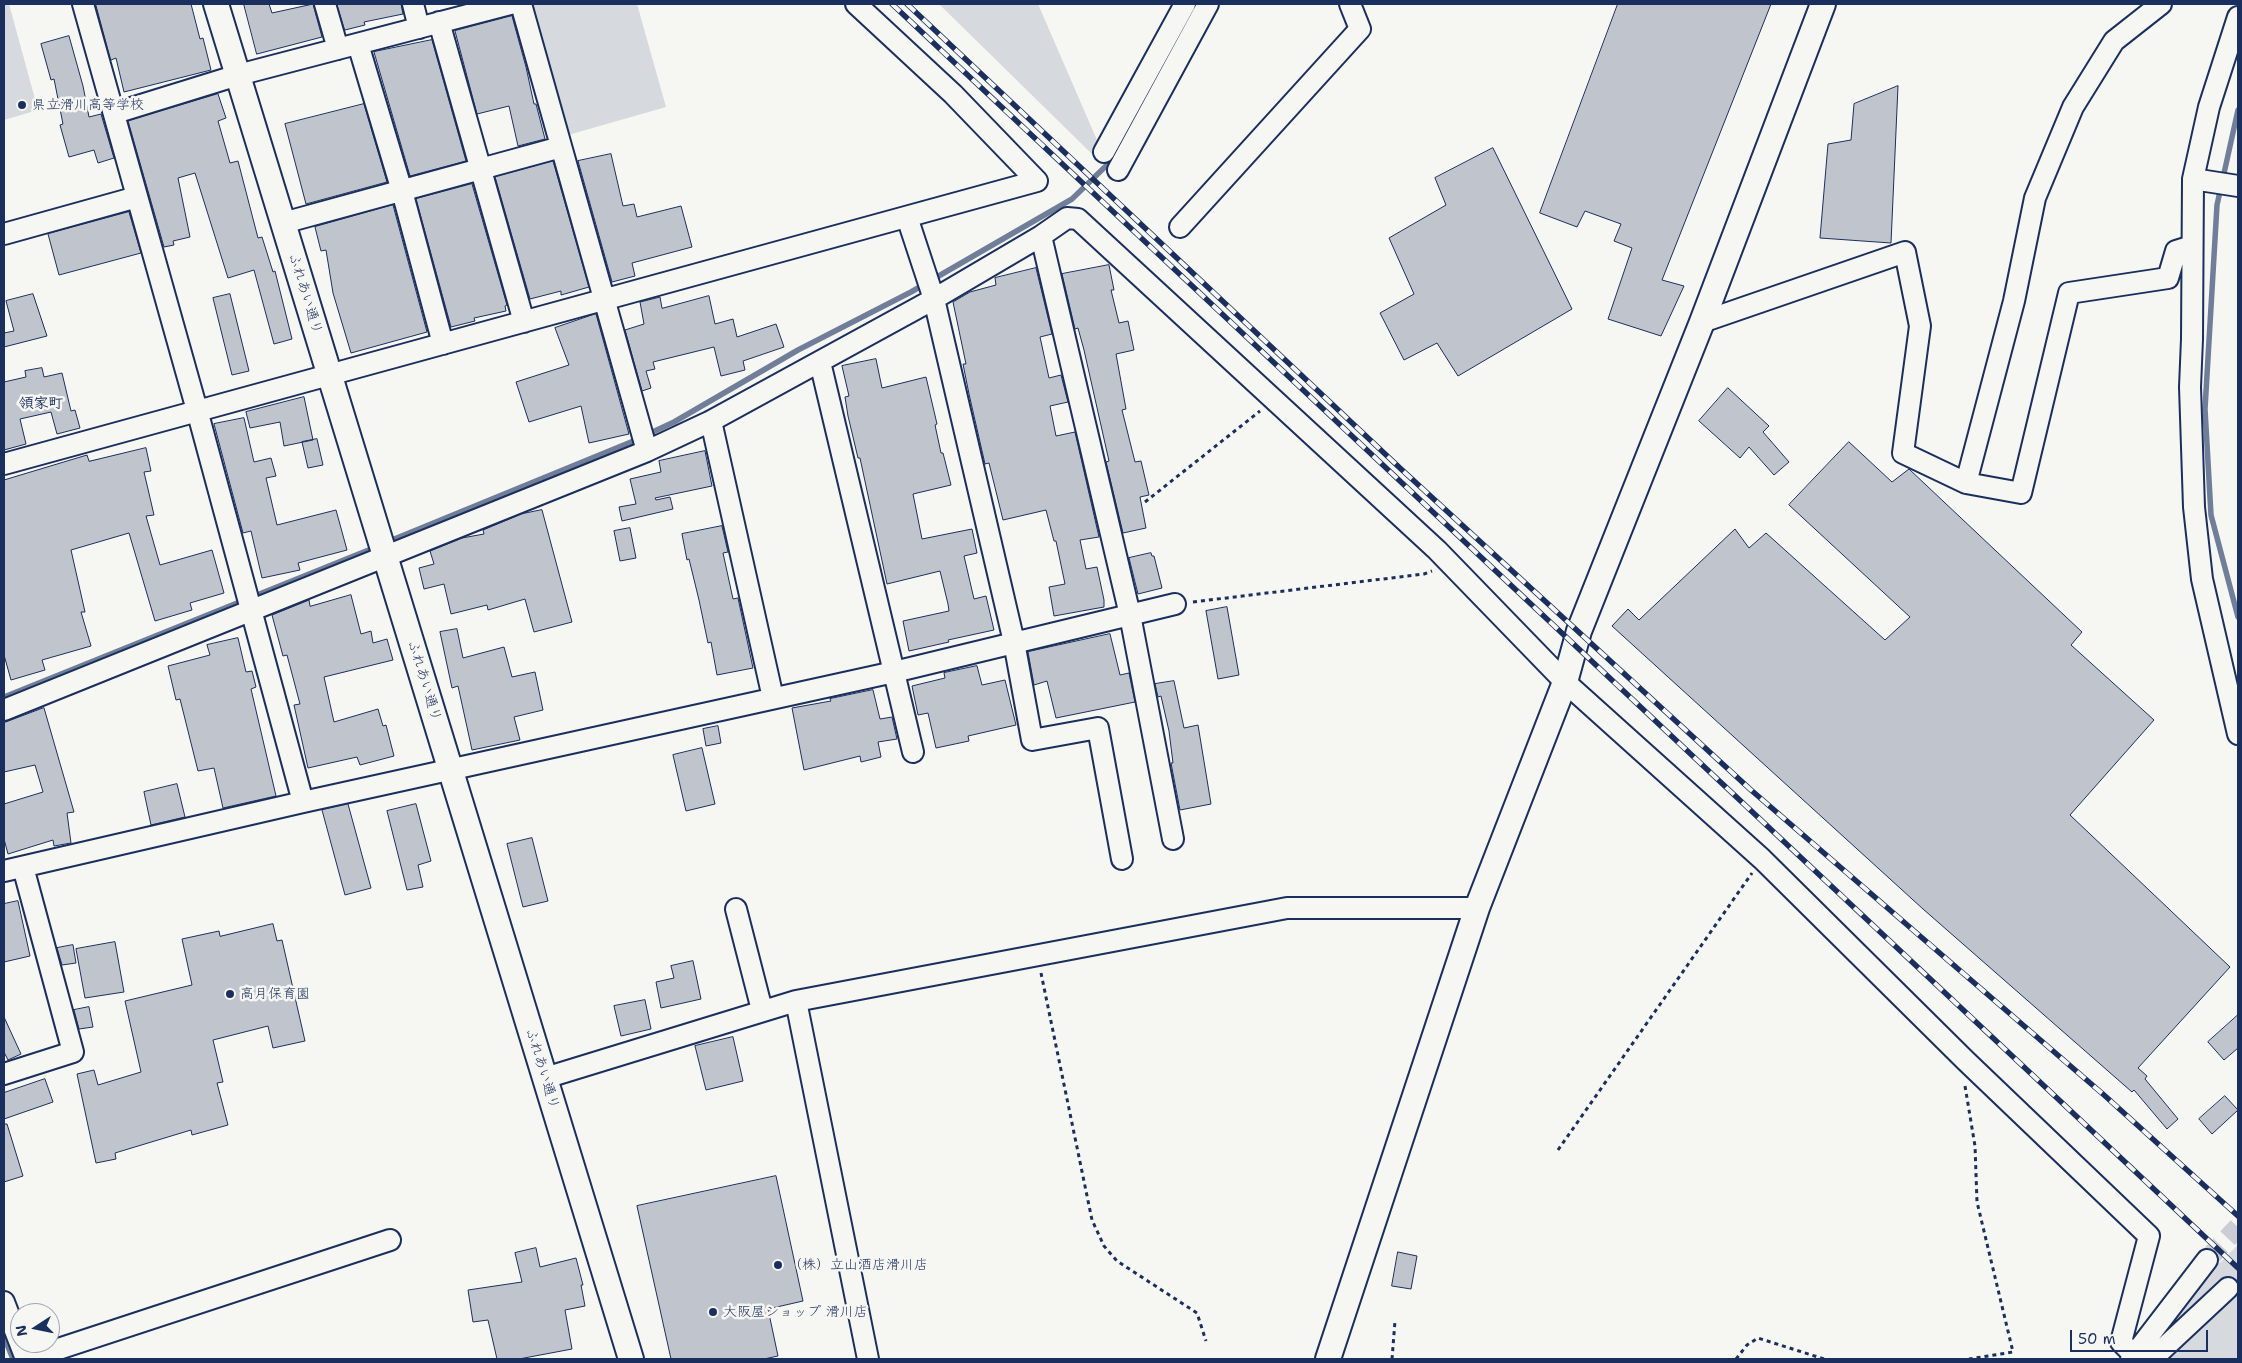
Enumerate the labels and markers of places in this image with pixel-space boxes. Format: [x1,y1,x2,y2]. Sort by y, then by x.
place label: 県立滑川高等学校 [32,97,144,113]
marker: 県立滑川高等学校 [16,99,28,111]
place label: 高月保育園 [240,986,310,1002]
marker: 高月保育園 [224,988,236,1000]
place label: （株）立山酒店滑川店 [788,1257,928,1273]
marker: （株）立山酒店滑川店 [772,1259,784,1271]
place label: 大阪屋ショップ 滑川店 [723,1304,868,1320]
marker: 大阪屋ショップ 滑川店 [707,1306,719,1318]

